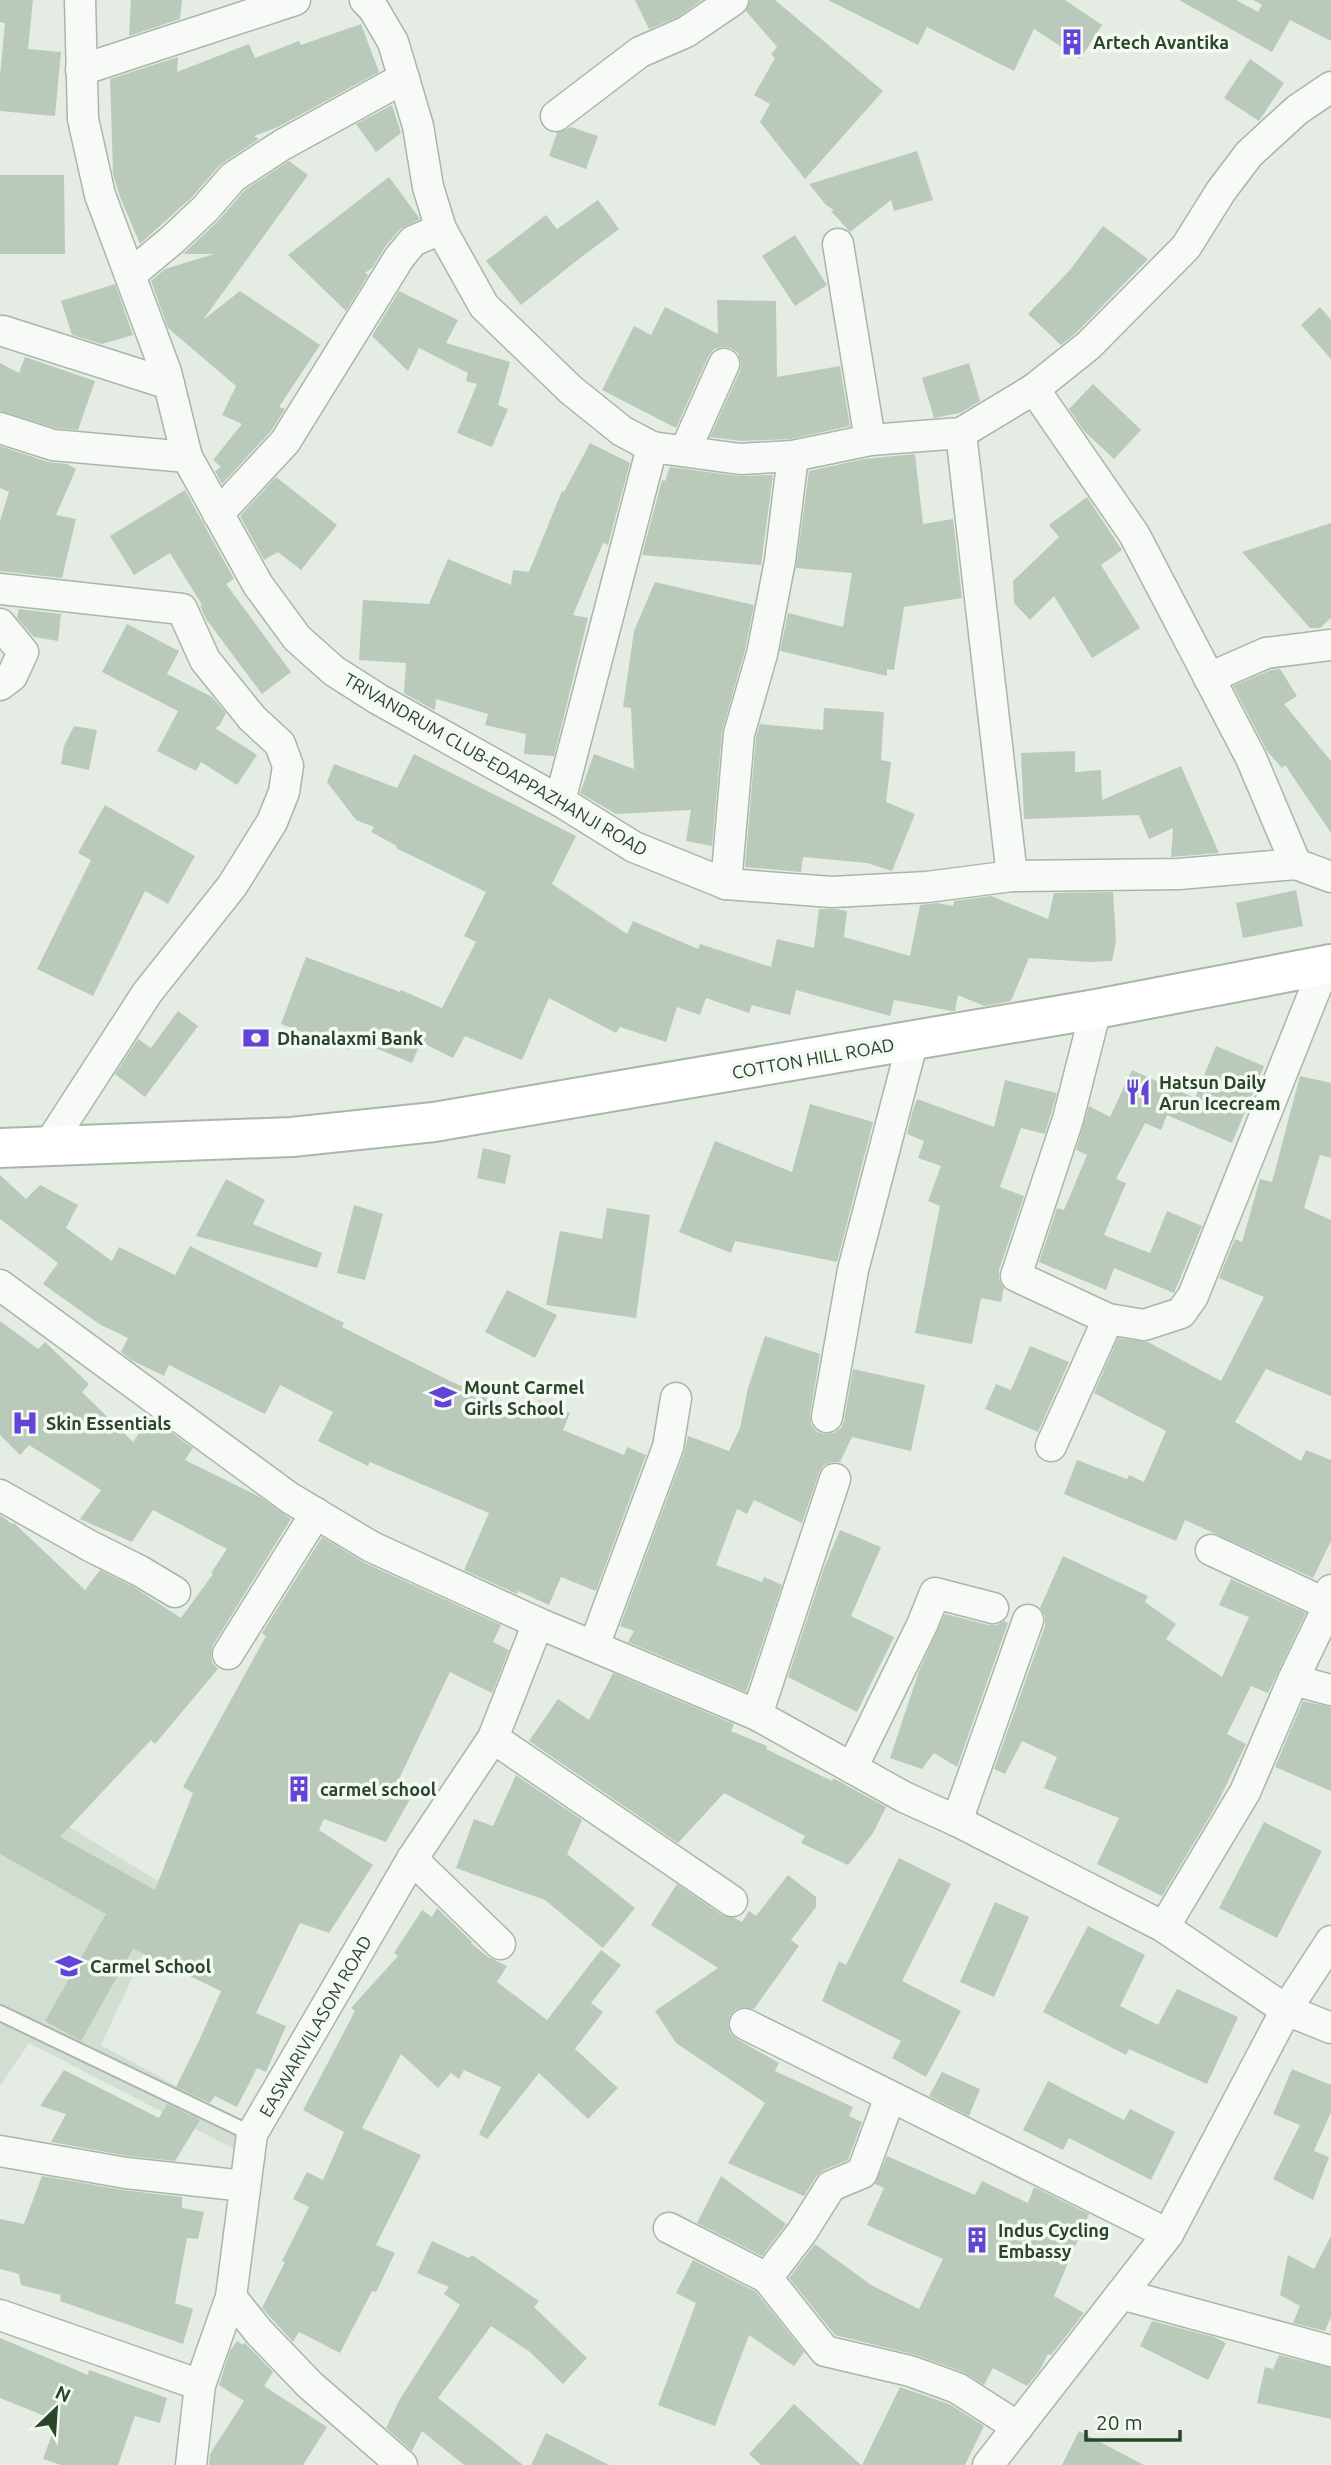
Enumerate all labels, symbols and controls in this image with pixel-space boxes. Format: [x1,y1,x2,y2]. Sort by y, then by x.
building icon: Artech Avantika [1057,27,1087,57]
place label: Artech Avantika [1093,32,1229,52]
street label: TRIVANDRUM CLUB-EDAPPAZHANJI ROAD [341,669,651,859]
bank icon: Dhanalaxmi Bank [241,1023,271,1053]
place label: Dhanalaxmi Bank [277,1028,423,1048]
street label: COTTON HILL ROAD [730,1034,896,1082]
place label: Hatsun Daily Arun Icecream [1159,1072,1280,1113]
restaurant icon: Hatsun Daily Arun Icecream [1123,1077,1153,1107]
place label: Mount Carmel Girls School [464,1377,585,1418]
school or university icon: Mount Carmel Girls School [428,1382,458,1412]
hospital icon: Skin Essentials [10,1408,40,1438]
place label: Skin Essentials [46,1413,171,1433]
building icon: carmel school [284,1774,314,1804]
place label: carmel school [320,1779,437,1799]
street label: EASWARIVILASOM ROAD [255,1932,375,2120]
school or university icon: Carmel School [54,1951,84,1981]
place label: Carmel School [90,1956,212,1976]
place label: Indus Cycling Embassy [998,2220,1109,2261]
building icon: Indus Cycling Embassy [962,2225,992,2255]
north arrow [21,2374,91,2444]
text: N [52,2381,74,2407]
scale bar [1086,2398,1180,2442]
text: 20 m [1096,2410,1143,2434]

